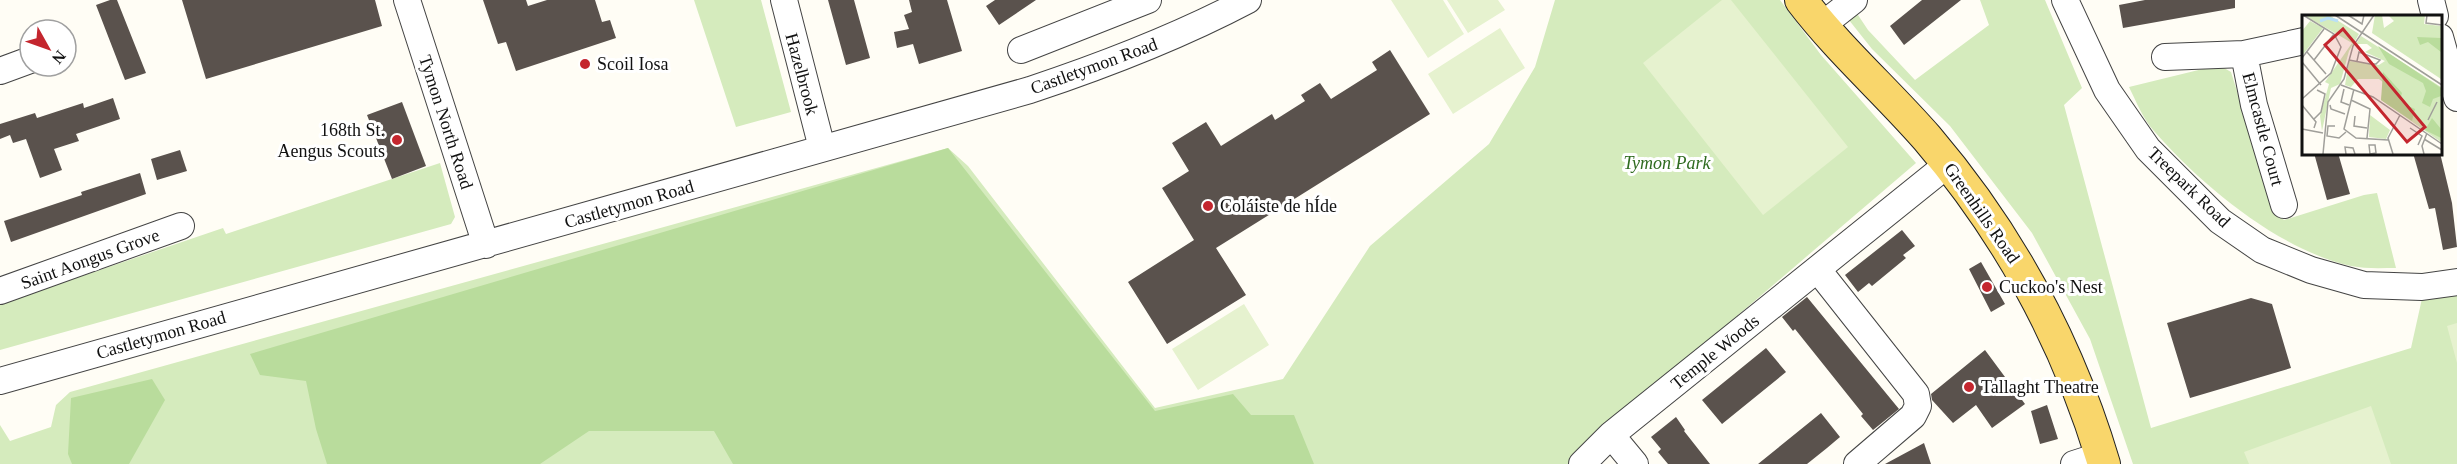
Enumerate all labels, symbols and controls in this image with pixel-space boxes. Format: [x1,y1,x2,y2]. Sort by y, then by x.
inset map [2302,15,2442,154]
north arrow [18,18,78,78]
street label: Hazelbrook [781,31,823,117]
street label: Castletymon Road [1028,34,1160,98]
text: N [49,47,69,68]
street label: Tymon North Road [415,52,477,192]
place label: Scoil Iosa [597,54,669,74]
marker: Scoil Iosa [578,57,592,71]
street label: Elmcastle Court [2238,70,2288,188]
place label: 168th St. Aengus Scouts [278,120,385,161]
marker: 168th St. Aengus Scouts [390,133,404,147]
street label: Treepark Road [2144,143,2234,231]
park label: Tymon Park [1623,153,1712,173]
street label: Greenhills Road [1940,159,2024,267]
street label: Castletymon Road [562,176,696,232]
place label: Coláiste de hÍde [1220,195,1337,216]
marker: Coláiste de hÍde [1201,199,1215,213]
street label: Saint Aongus Grove [18,225,162,293]
place label: Cuckoo's Nest [1999,277,2103,297]
marker: Cuckoo's Nest [1980,280,1994,294]
street label: Castletymon Road [94,307,228,363]
street label: Temple Woods [1667,310,1763,394]
place label: Tallaght Theatre [1981,377,2099,397]
marker: Tallaght Theatre [1962,380,1976,394]

